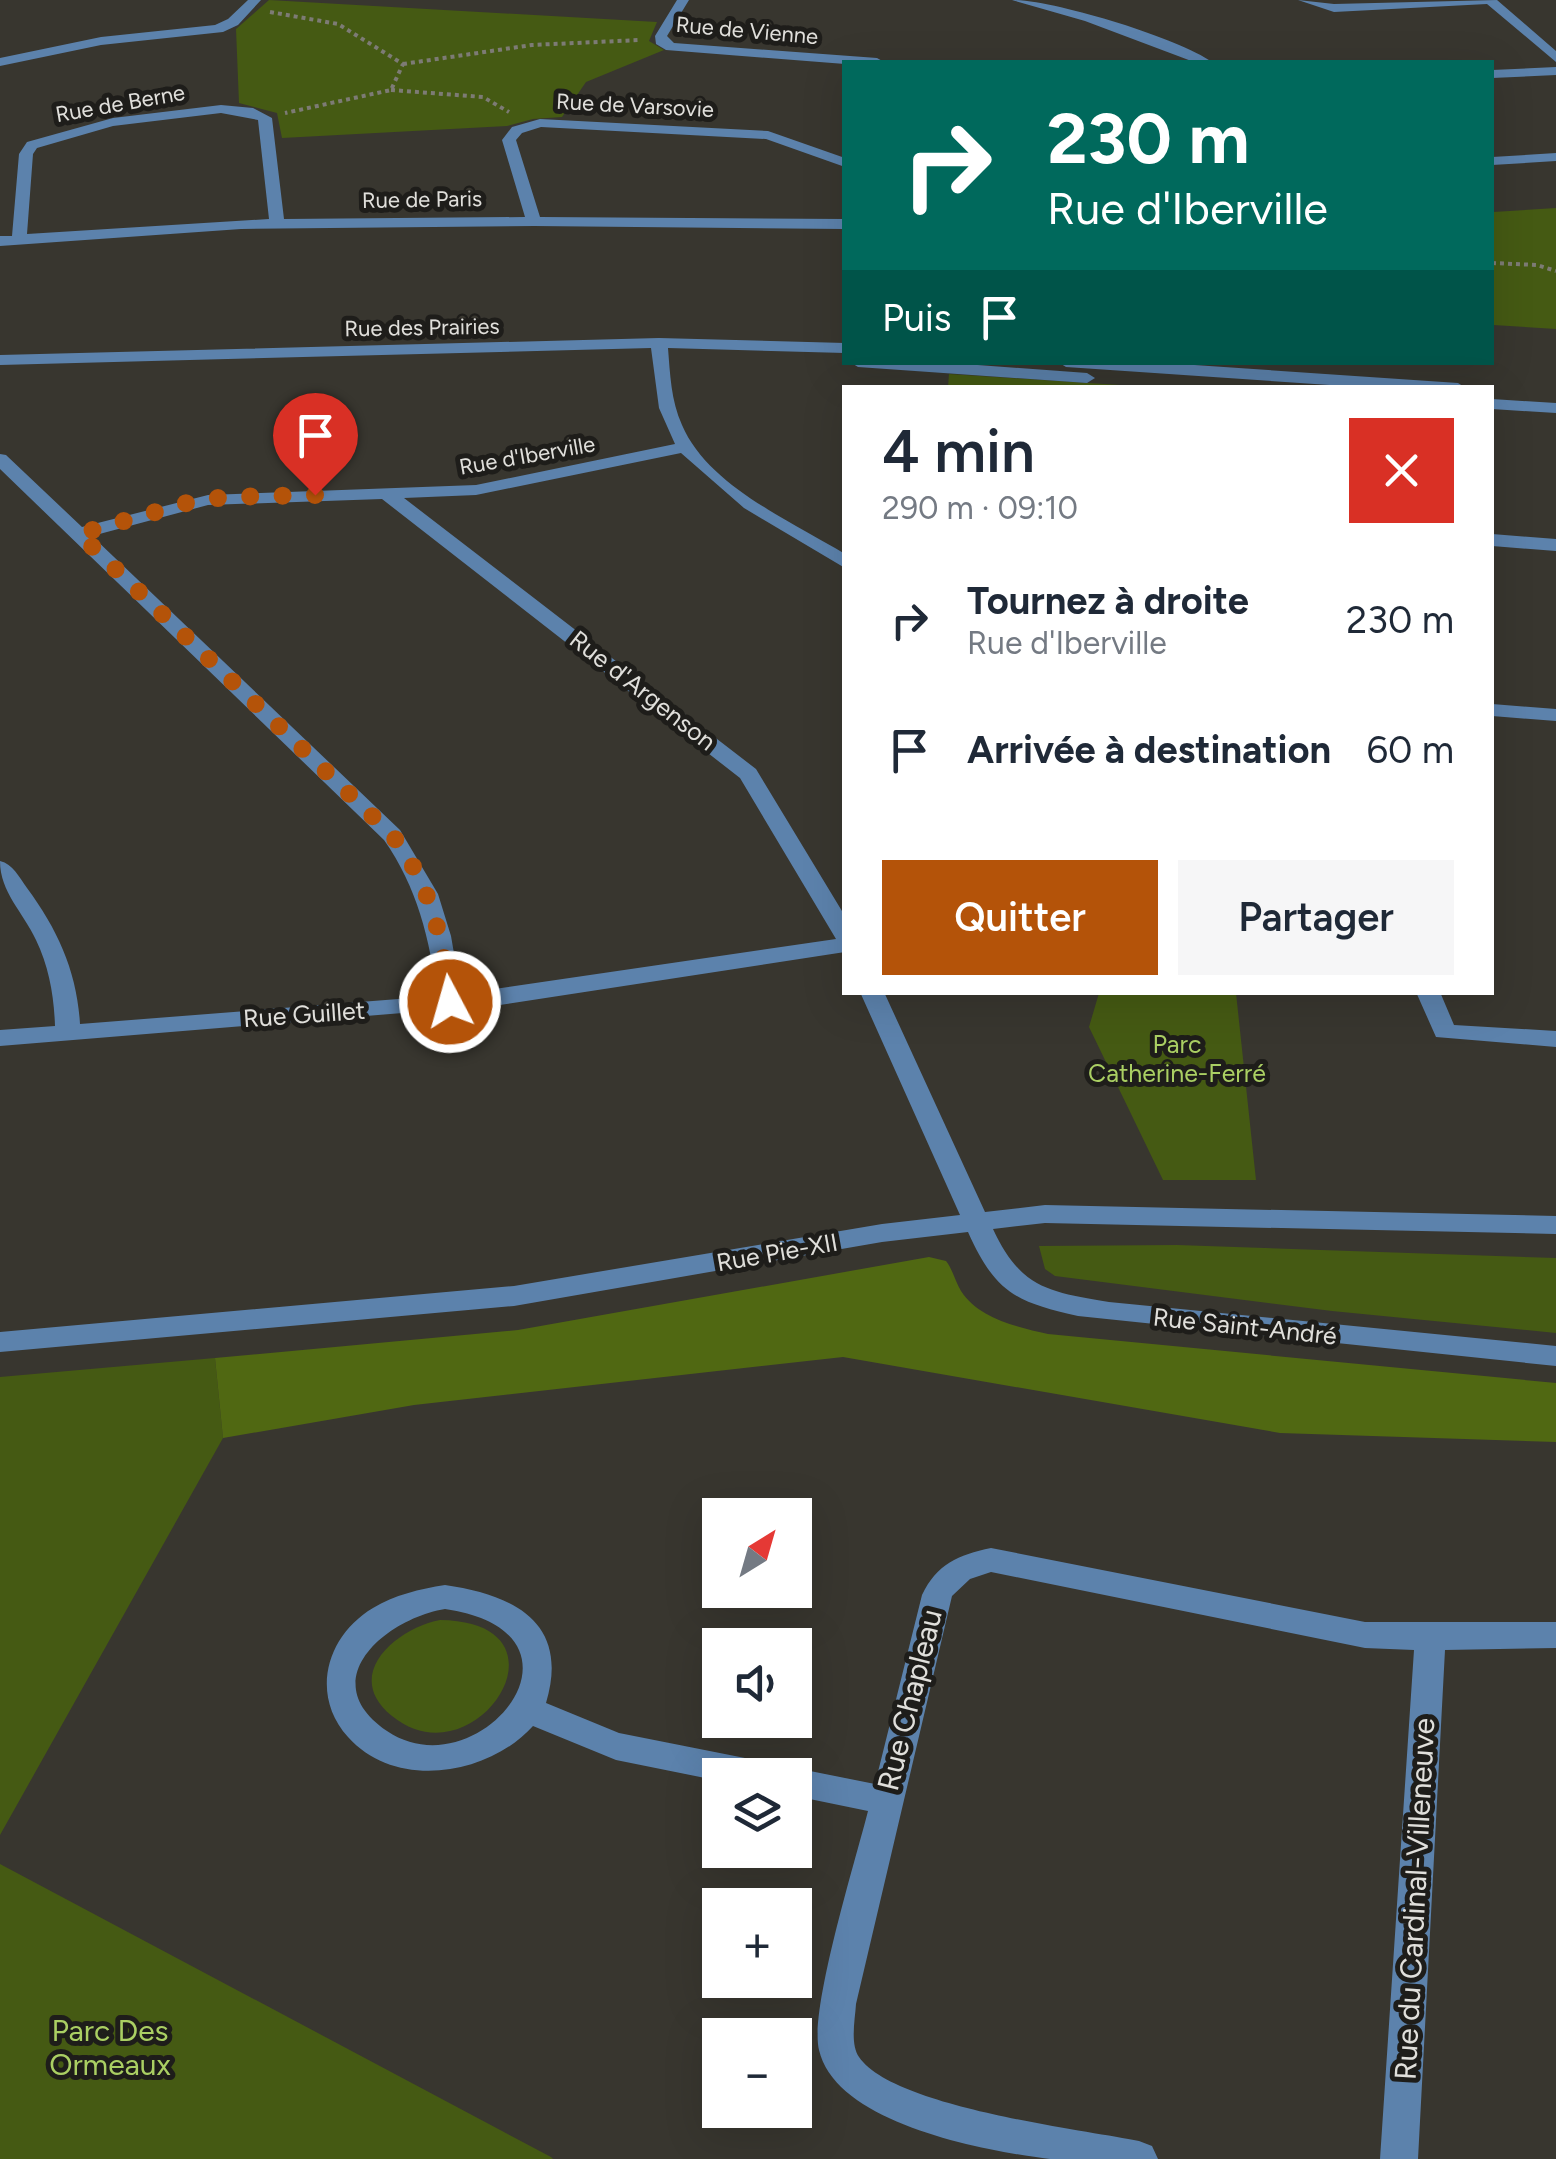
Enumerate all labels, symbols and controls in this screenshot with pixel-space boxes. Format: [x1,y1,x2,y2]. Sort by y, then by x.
street label: Rue de Vienne [675,11,819,50]
street label: Rue de Berne [53,79,187,128]
street label: Rue de Varsovie [555,88,715,123]
text: 230 m [1047,96,1250,181]
icon: right [882,100,1012,230]
text: Rue d'Iberville [1047,181,1328,235]
street label: Rue de Paris [362,185,482,214]
icon: arrive [972,290,1027,345]
text: Puis [882,295,952,341]
street label: Rue des Prairies [344,313,500,342]
pin [273,393,358,496]
icon: arrive [288,408,343,463]
text: 4 min [882,415,1035,487]
button: close [1349,418,1454,523]
street label: Rue d'Iberville [457,430,597,481]
text: 290 m · 09:10 [882,489,1078,527]
text: Tournez à droite [967,578,1249,624]
icon: right [882,593,937,648]
text: 230 m [1346,597,1454,643]
street label: Rue d'Argenson [564,624,722,756]
text: Rue d'Iberville [967,624,1167,662]
icon: arrive [882,723,937,778]
text: Arrivée à destination [967,727,1331,773]
text: 60 m [1366,727,1454,773]
button: Quitter [882,860,1158,975]
button: Partager [1178,860,1454,975]
position arrow [398,950,502,1054]
street label: Rue Guillet [242,995,366,1033]
park label: Parc Catherine-Ferré [1088,1029,1266,1088]
street label: Rue Pie-XII [714,1227,840,1277]
street label: Rue Saint-André [1152,1301,1338,1351]
north arrow [702,1498,812,1608]
map controls [702,1498,812,2128]
street label: Rue Chapleau [869,1605,950,1794]
button: sound [702,1628,812,1738]
street label: Rue du Cardinal-Villeneuve [1387,1717,1442,2081]
button: layers [702,1758,812,1868]
button: + [702,1888,812,1998]
park label: Parc Des Ormeaux [49,2012,171,2083]
button: − [702,2018,812,2128]

